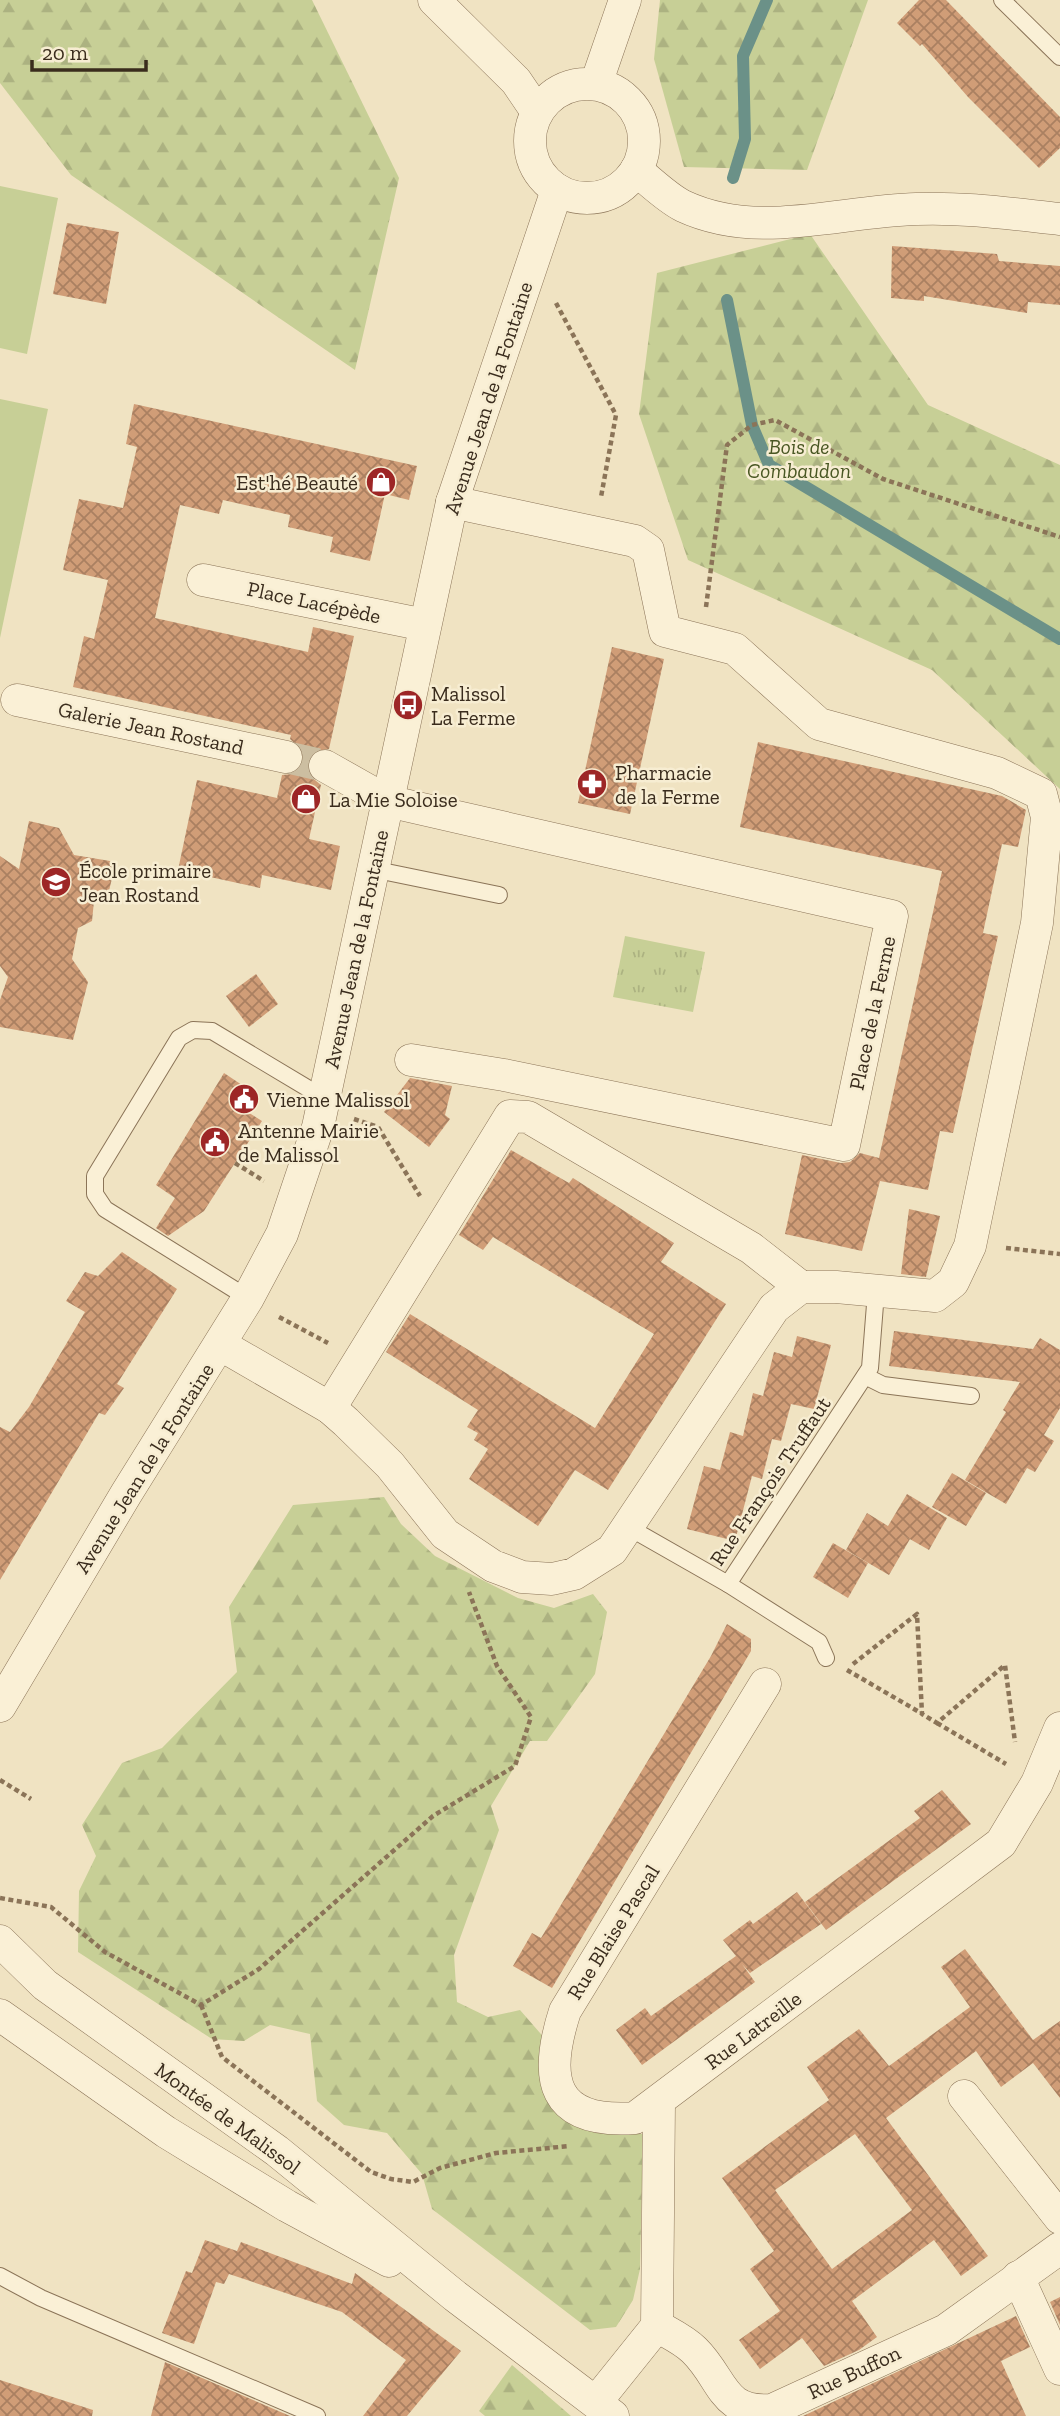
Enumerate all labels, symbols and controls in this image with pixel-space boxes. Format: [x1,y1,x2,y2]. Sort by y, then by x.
scale bar [32,28,145,72]
text: 20 m [42,40,88,65]
street label: Avenue Jean de la Fontaine [439,278,538,518]
park label: Bois de Combaudon [747,434,851,483]
shop icon: Est'hé Beauté [364,465,398,499]
place label: Est'hé Beauté [236,470,358,495]
street label: Place Lacépède [245,576,383,628]
place label: Malissol La Ferme [431,681,515,730]
bus stop icon: Malissol La Ferme [391,688,425,722]
street label: Galerie Jean Rostand [56,696,247,760]
place label: Pharmacie de la Ferme [615,760,720,809]
pharmacy icon: Pharmacie de la Ferme [575,767,609,801]
shop icon: La Mie Soloise [289,782,323,816]
place label: La Mie Soloise [329,787,458,812]
street label: Avenue Jean de la Fontaine [318,827,394,1071]
place label: École primaire Jean Rostand [79,858,211,907]
school or university icon: École primaire Jean Rostand [39,865,73,899]
street label: Place de la Ferme [843,934,901,1092]
public building icon: Vienne Malissol [227,1082,261,1116]
place label: Vienne Malissol [266,1087,410,1112]
place label: Antenne Mairie de Malissol [238,1118,379,1167]
public building icon: Antenne Mairie de Malissol [198,1125,232,1159]
street label: Avenue Jean de la Fontaine [69,1358,219,1578]
street label: Rue François Truffaut [704,1392,836,1570]
street label: Rue Blaise Pascal [562,1860,665,2004]
street label: Rue Latreille [700,1986,806,2074]
street label: Montée de Malissol [150,2057,306,2179]
street label: Rue Buffon [804,2340,904,2404]

